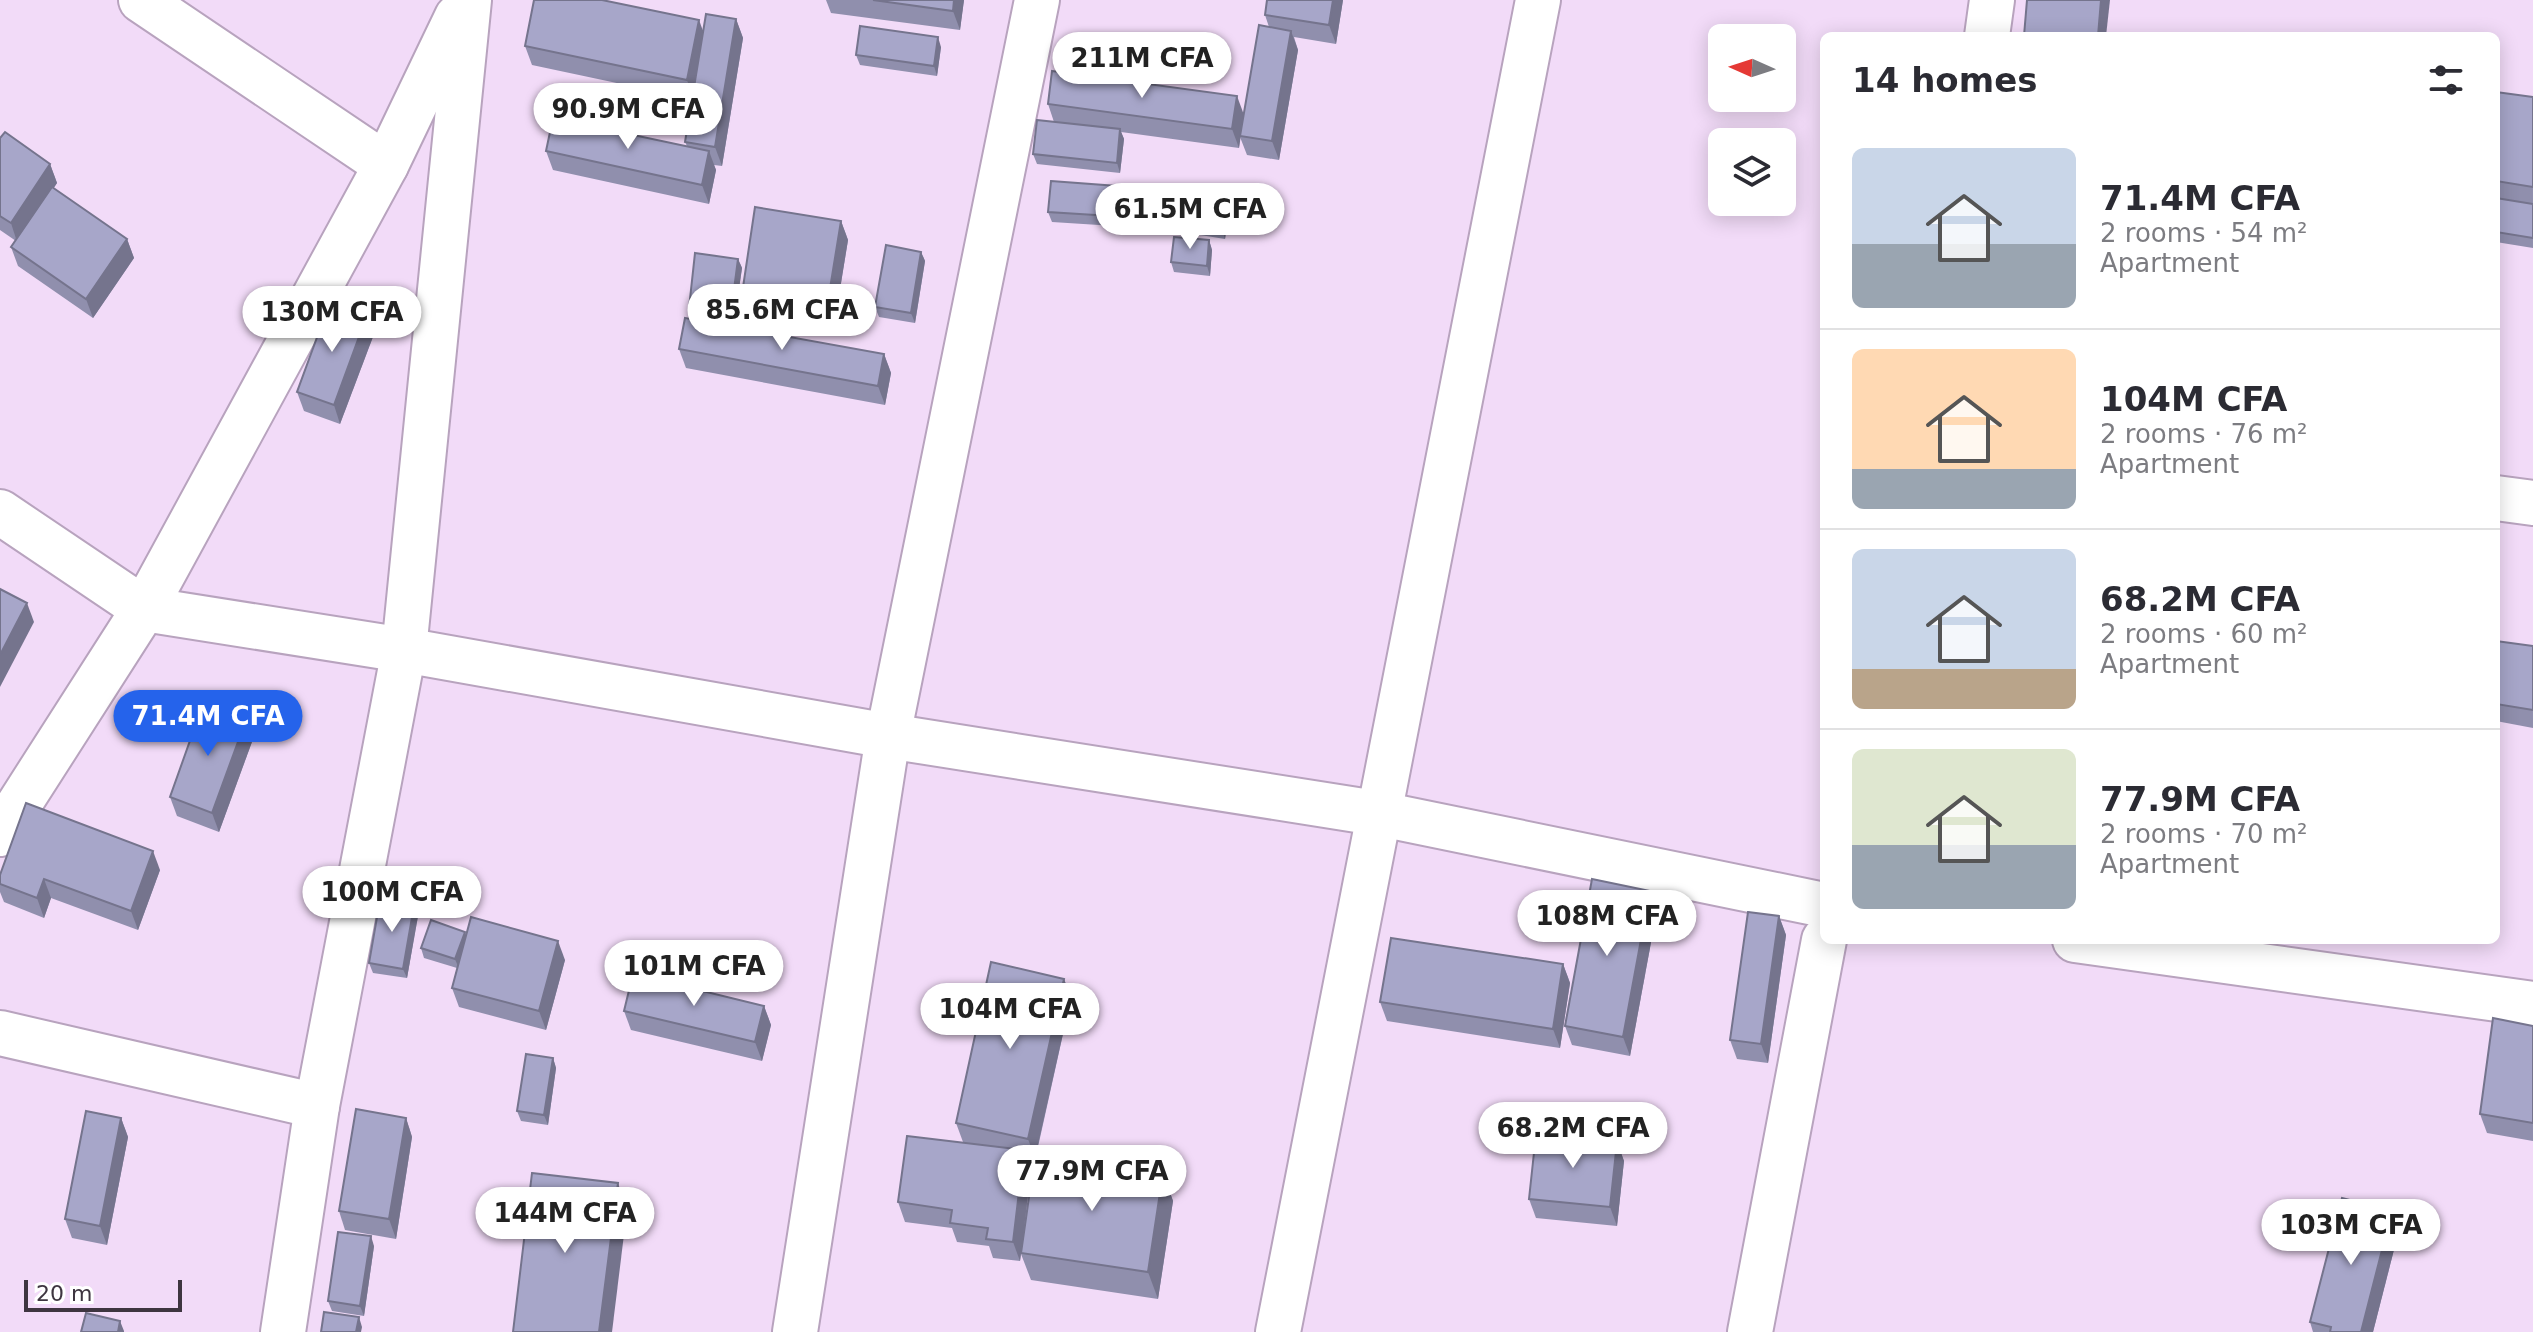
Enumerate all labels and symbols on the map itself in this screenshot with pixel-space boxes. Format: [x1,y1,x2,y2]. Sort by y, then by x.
north arrow [1708,24,1796,112]
pin: 211M CFA [1059,32,1225,100]
pin: 90.9M CFA [536,83,720,151]
pin: 61.5M CFA [1098,183,1282,251]
pin: 85.6M CFA [690,284,874,352]
pin: 130M CFA [249,286,415,354]
pin: 71.4M CFA [116,690,300,758]
pin: 100M CFA [309,866,475,934]
pin: 108M CFA [1524,890,1690,958]
pin: 101M CFA [611,940,777,1008]
pin: 104M CFA [927,983,1093,1051]
pin: 68.2M CFA [1481,1102,1665,1170]
pin: 77.9M CFA [1000,1145,1184,1213]
pin: 144M CFA [482,1187,648,1255]
pin: 103M CFA [2268,1199,2434,1267]
scale bar [24,1276,182,1312]

